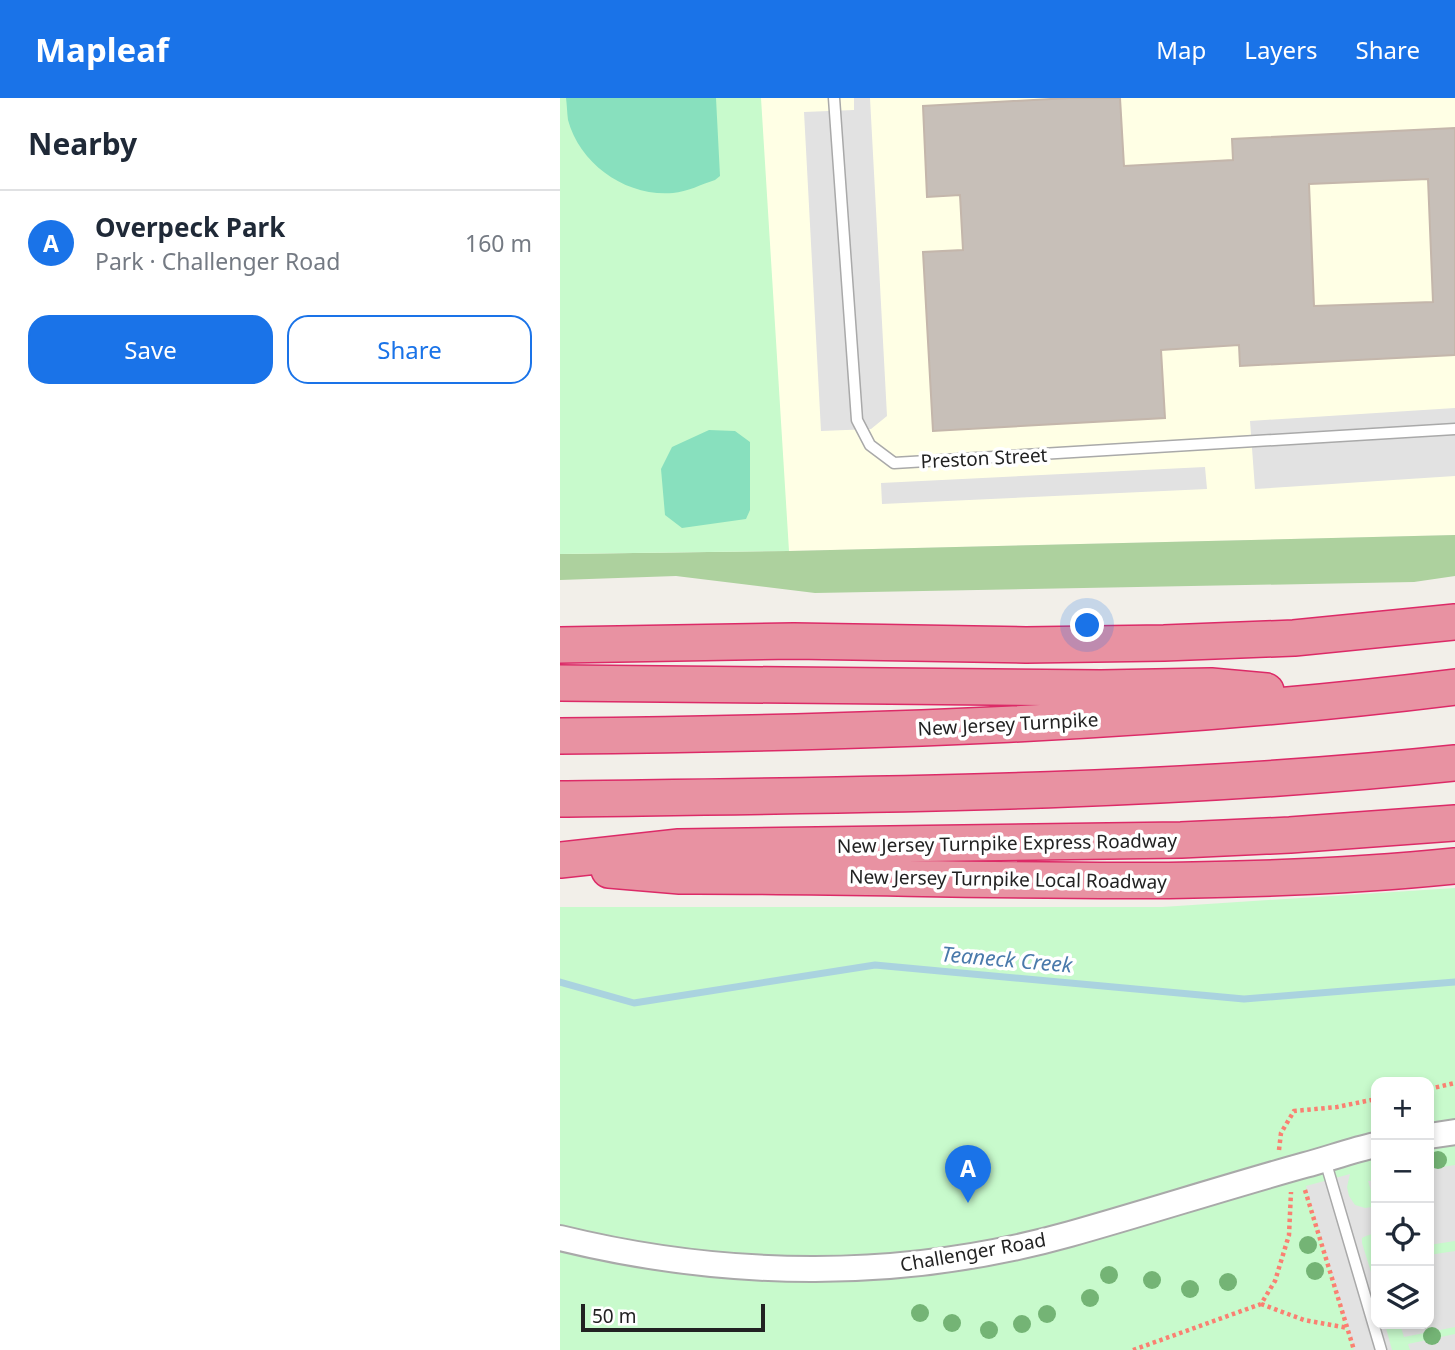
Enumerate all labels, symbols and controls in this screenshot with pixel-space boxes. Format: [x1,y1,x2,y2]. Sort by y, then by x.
text: Mapleaf [35,27,169,72]
text: Map [1156,33,1206,66]
text: Layers [1244,33,1318,66]
text: Share [1356,33,1420,66]
text: Nearby [28,123,137,164]
text: Overpeck Park [95,209,285,245]
text: A [43,227,59,259]
text: 160 m [465,227,532,259]
text: Park · Challenger Road [95,245,340,277]
button: Save [28,315,273,384]
button: Share [287,315,532,384]
street label: Preston Street [920,442,1048,474]
your location [1070,608,1104,642]
street label: New Jersey Turnpike [917,706,1099,742]
street label: New Jersey Turnpike Express Roadway [837,827,1178,859]
street label: New Jersey Turnpike Local Roadway [849,863,1167,895]
water label: Teaneck Creek [940,939,1075,979]
map controls [1371,1077,1434,1329]
button: + [1371,1077,1434,1140]
button: − [1371,1140,1434,1203]
pin: A [945,1145,991,1203]
button: locate [1371,1203,1434,1266]
street label: Challenger Road [898,1226,1048,1278]
button: layers [1371,1266,1434,1329]
scale bar [581,1301,765,1333]
text: 50 m [592,1303,636,1329]

